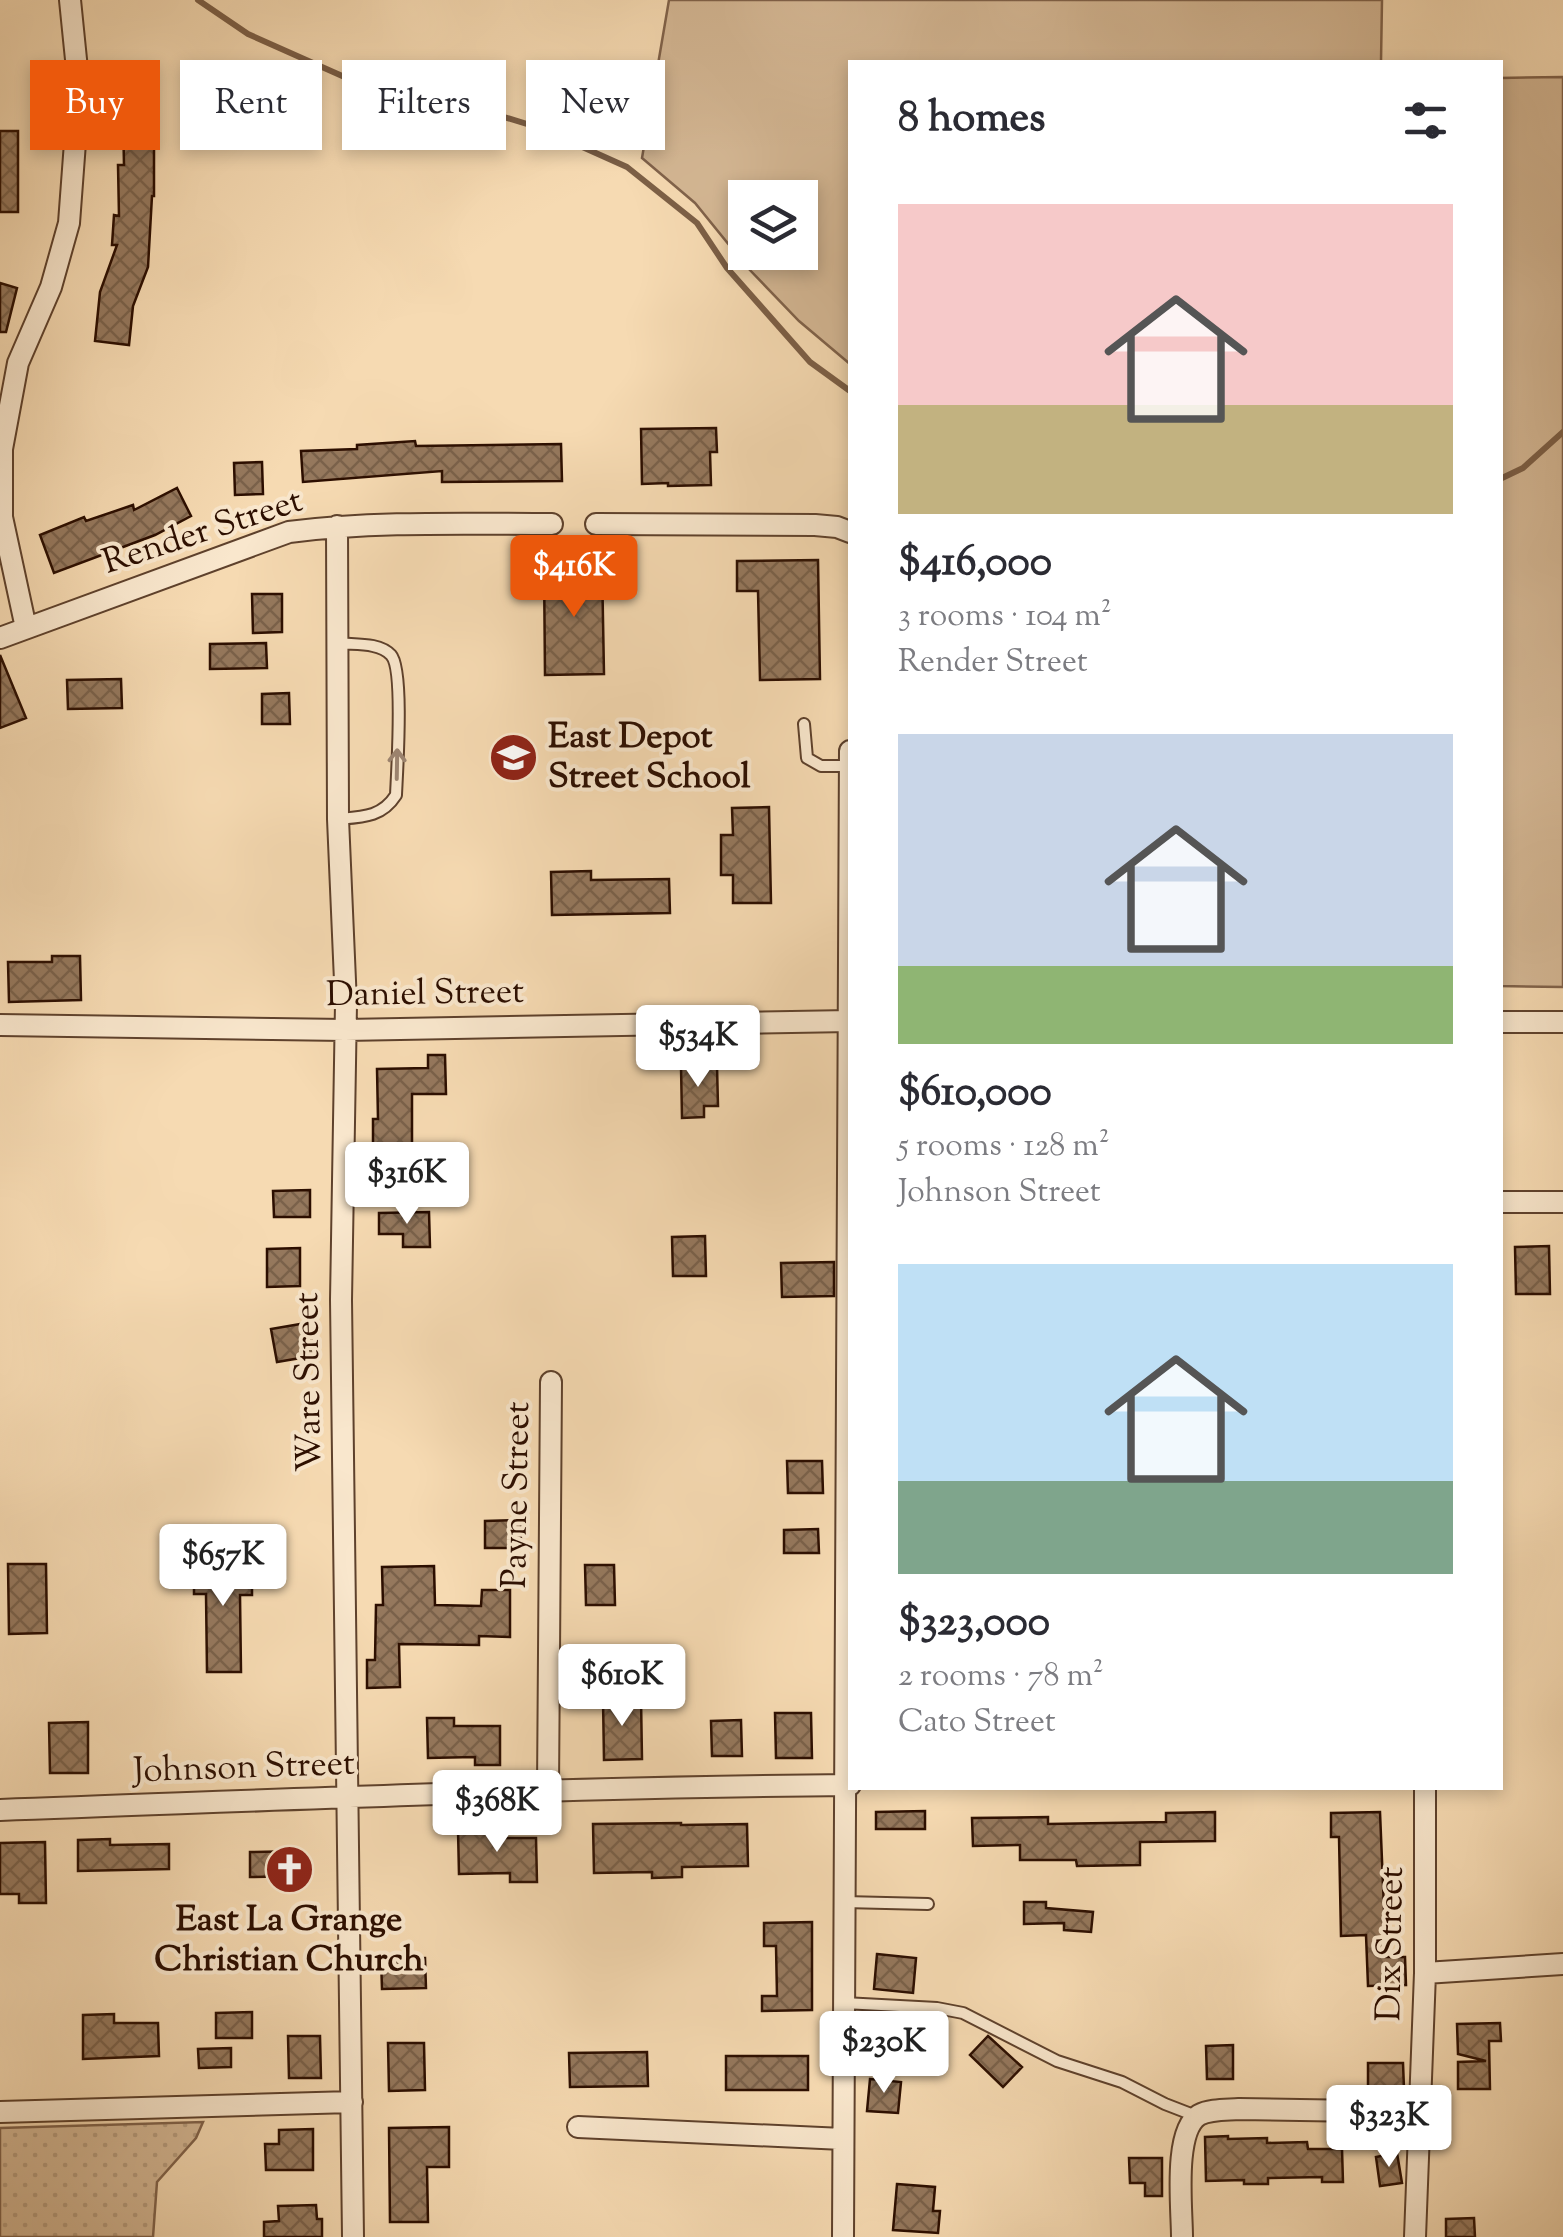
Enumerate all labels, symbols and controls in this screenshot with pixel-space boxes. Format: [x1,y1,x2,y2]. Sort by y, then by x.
chip: Buy [30,60,160,150]
chip: Rent [180,60,322,150]
chip: Filters [342,60,506,150]
chip: New [526,60,665,150]
text: 8 homes [898,90,1046,150]
icon: filters [1398,93,1453,148]
map controls [728,180,818,270]
button: layers [728,180,818,270]
icon: home [1086,269,1266,449]
street label: Render Street [96,477,310,589]
text: $416,000 [898,534,1052,594]
pin: $416K [504,535,644,620]
text: $416K [532,544,616,590]
text: 3 rooms · 104 m² [898,594,1112,640]
text: Render Street [898,640,1088,686]
place label: East Depot Street School [548,713,751,804]
school or university icon: East Depot Street School [487,732,539,784]
one-way arrow [388,749,406,782]
icon: home [1086,799,1266,979]
street label: Daniel Street [326,968,524,1022]
pin: $534K [628,1005,768,1090]
text: $534K [658,1014,738,1060]
text: $610,000 [898,1064,1052,1124]
text: 5 rooms · 128 m² [898,1124,1109,1170]
pin: $316K [337,1142,477,1227]
text: $316K [367,1151,447,1197]
text: Johnson Street [898,1170,1101,1216]
street label: Ware Street [283,1292,337,1472]
icon: home [1086,1329,1266,1509]
street label: Payne Street [491,1401,545,1589]
pin: $657K [153,1524,293,1609]
text: $657K [181,1533,265,1579]
text: $323,000 [898,1594,1050,1654]
pin: $610K [552,1644,692,1729]
text: $610K [580,1653,664,1699]
text: 2 rooms · 78 m² [898,1654,1104,1700]
text: Cato Street [898,1700,1056,1746]
street label: Johnson Street [130,1740,356,1798]
pin: $368K [427,1770,567,1855]
text: $368K [455,1779,539,1825]
church icon: East La Grange Christian Church [263,1843,315,1895]
street label: Dix Street [1365,1866,1419,2022]
place label: East La Grange Christian Church [154,1896,424,1987]
pin: $230K [814,2011,954,2096]
text: $230K [842,2020,926,2066]
pin: $323K [1319,2085,1459,2170]
text: $323K [1348,2094,1430,2140]

